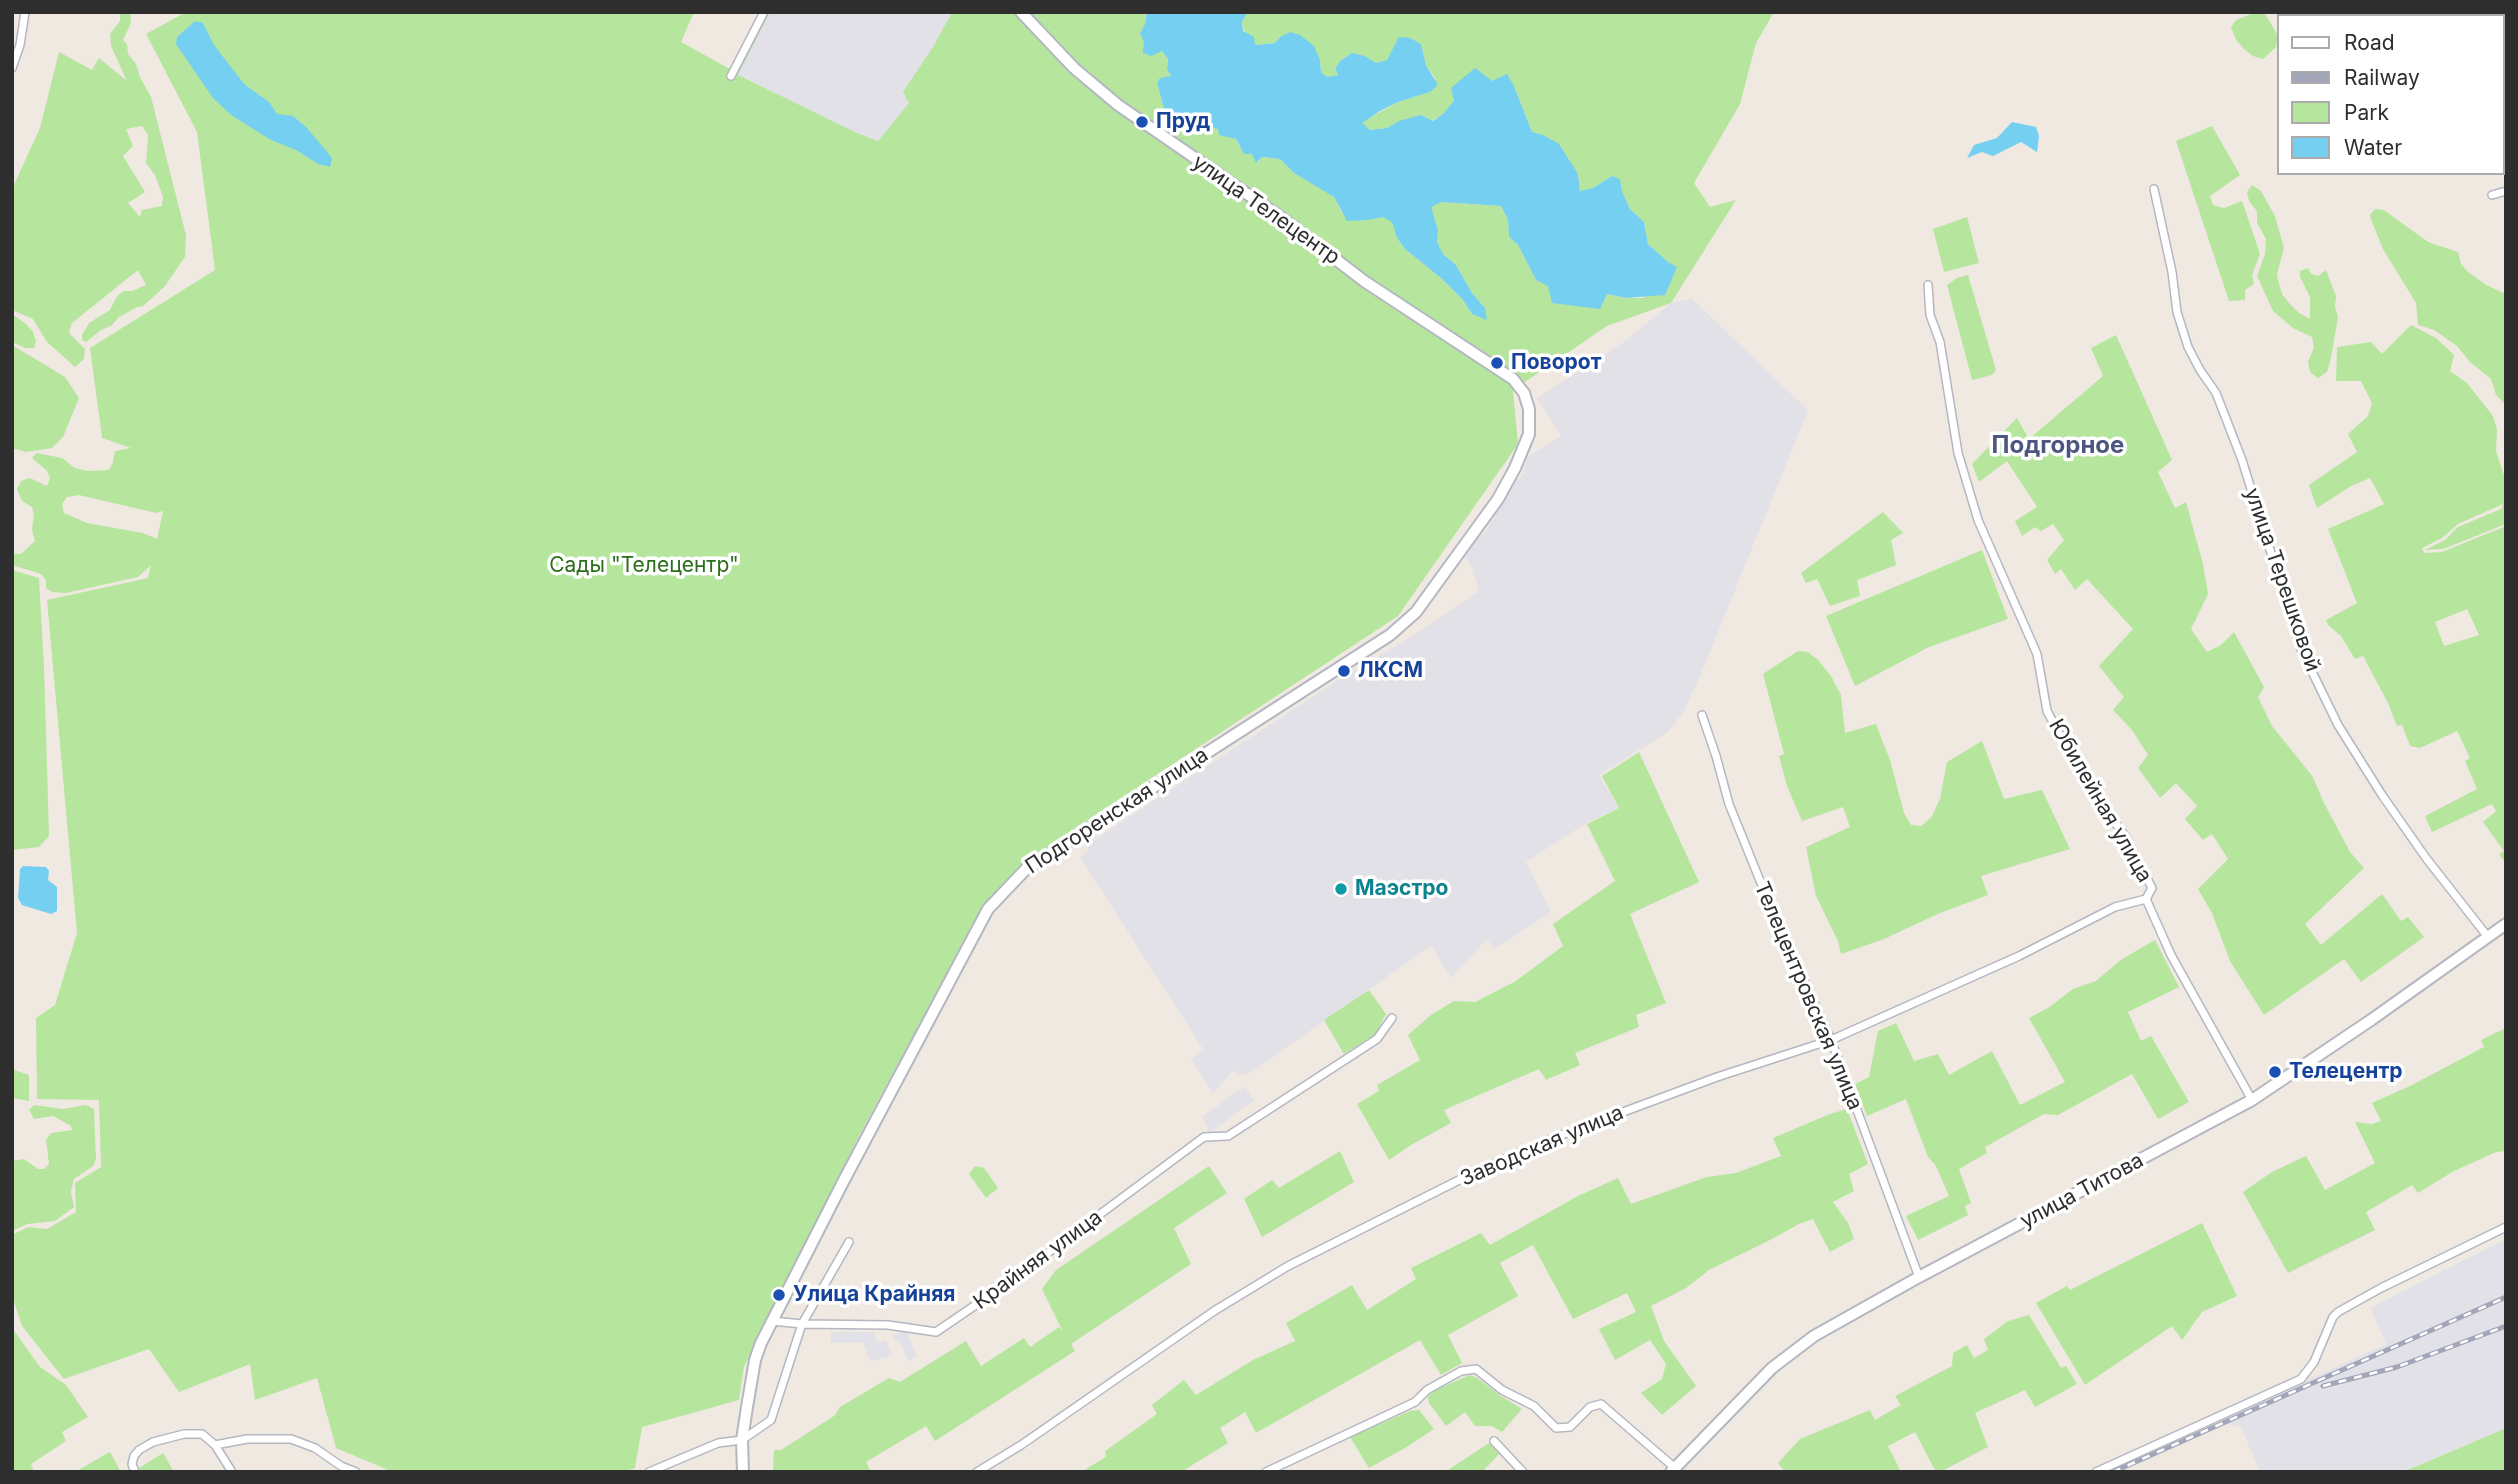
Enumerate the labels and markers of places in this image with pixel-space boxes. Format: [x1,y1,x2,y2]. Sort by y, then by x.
place label: Пруд [1156,109,1210,135]
marker: Пруд [1134,114,1150,130]
place label: Поворот [1511,350,1601,376]
marker: Поворот [1489,355,1505,371]
place label: ЛКСМ [1358,658,1423,684]
marker: ЛКСМ [1336,663,1352,679]
place label: Маэстро [1355,876,1448,902]
marker: Маэстро [1333,881,1349,897]
place label: Телецентр [2289,1059,2403,1085]
marker: Телецентр [2267,1064,2283,1080]
place label: Улица Крайняя [793,1282,955,1308]
marker: Улица Крайняя [771,1287,787,1303]

